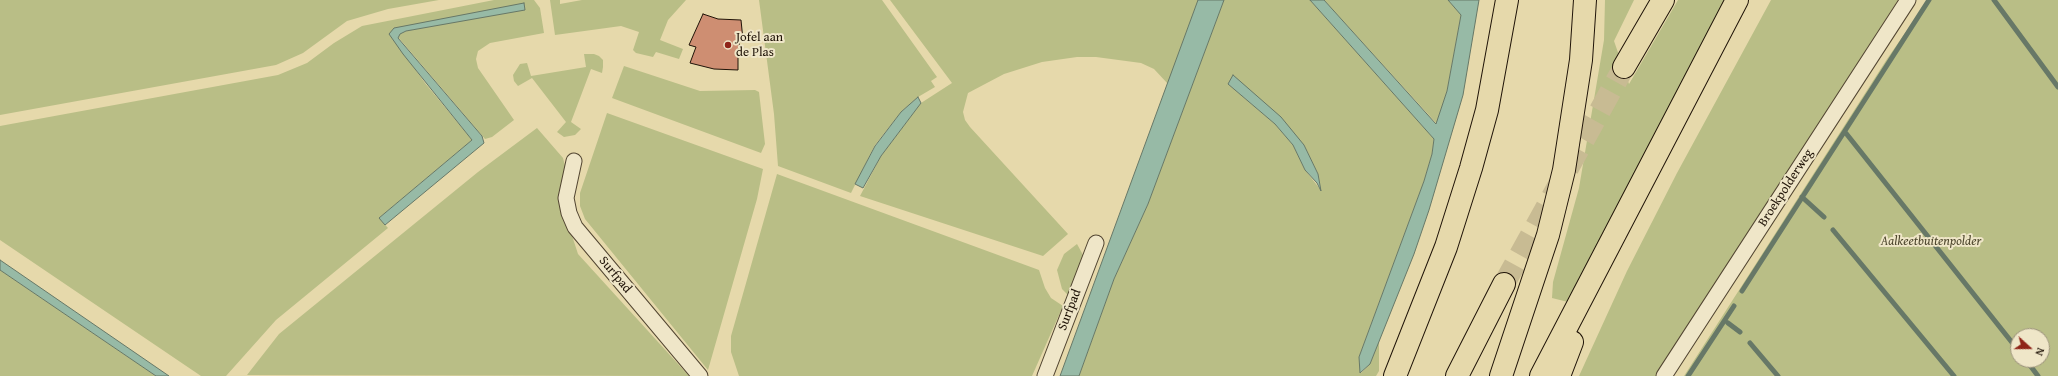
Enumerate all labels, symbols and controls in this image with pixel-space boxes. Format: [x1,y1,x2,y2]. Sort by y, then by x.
place label: Jofel aan de Plas [736,30,783,61]
marker: Jofel aan de Plas [723,40,733,50]
street label: Broekpolderweg [1755,146,1817,230]
park label: Aalkeetbuitenpolder [1881,234,1981,250]
street label: Surfpad [595,254,635,296]
street label: Surfpad [1055,287,1085,333]
north arrow [2010,328,2050,368]
text: N [2031,346,2049,358]

